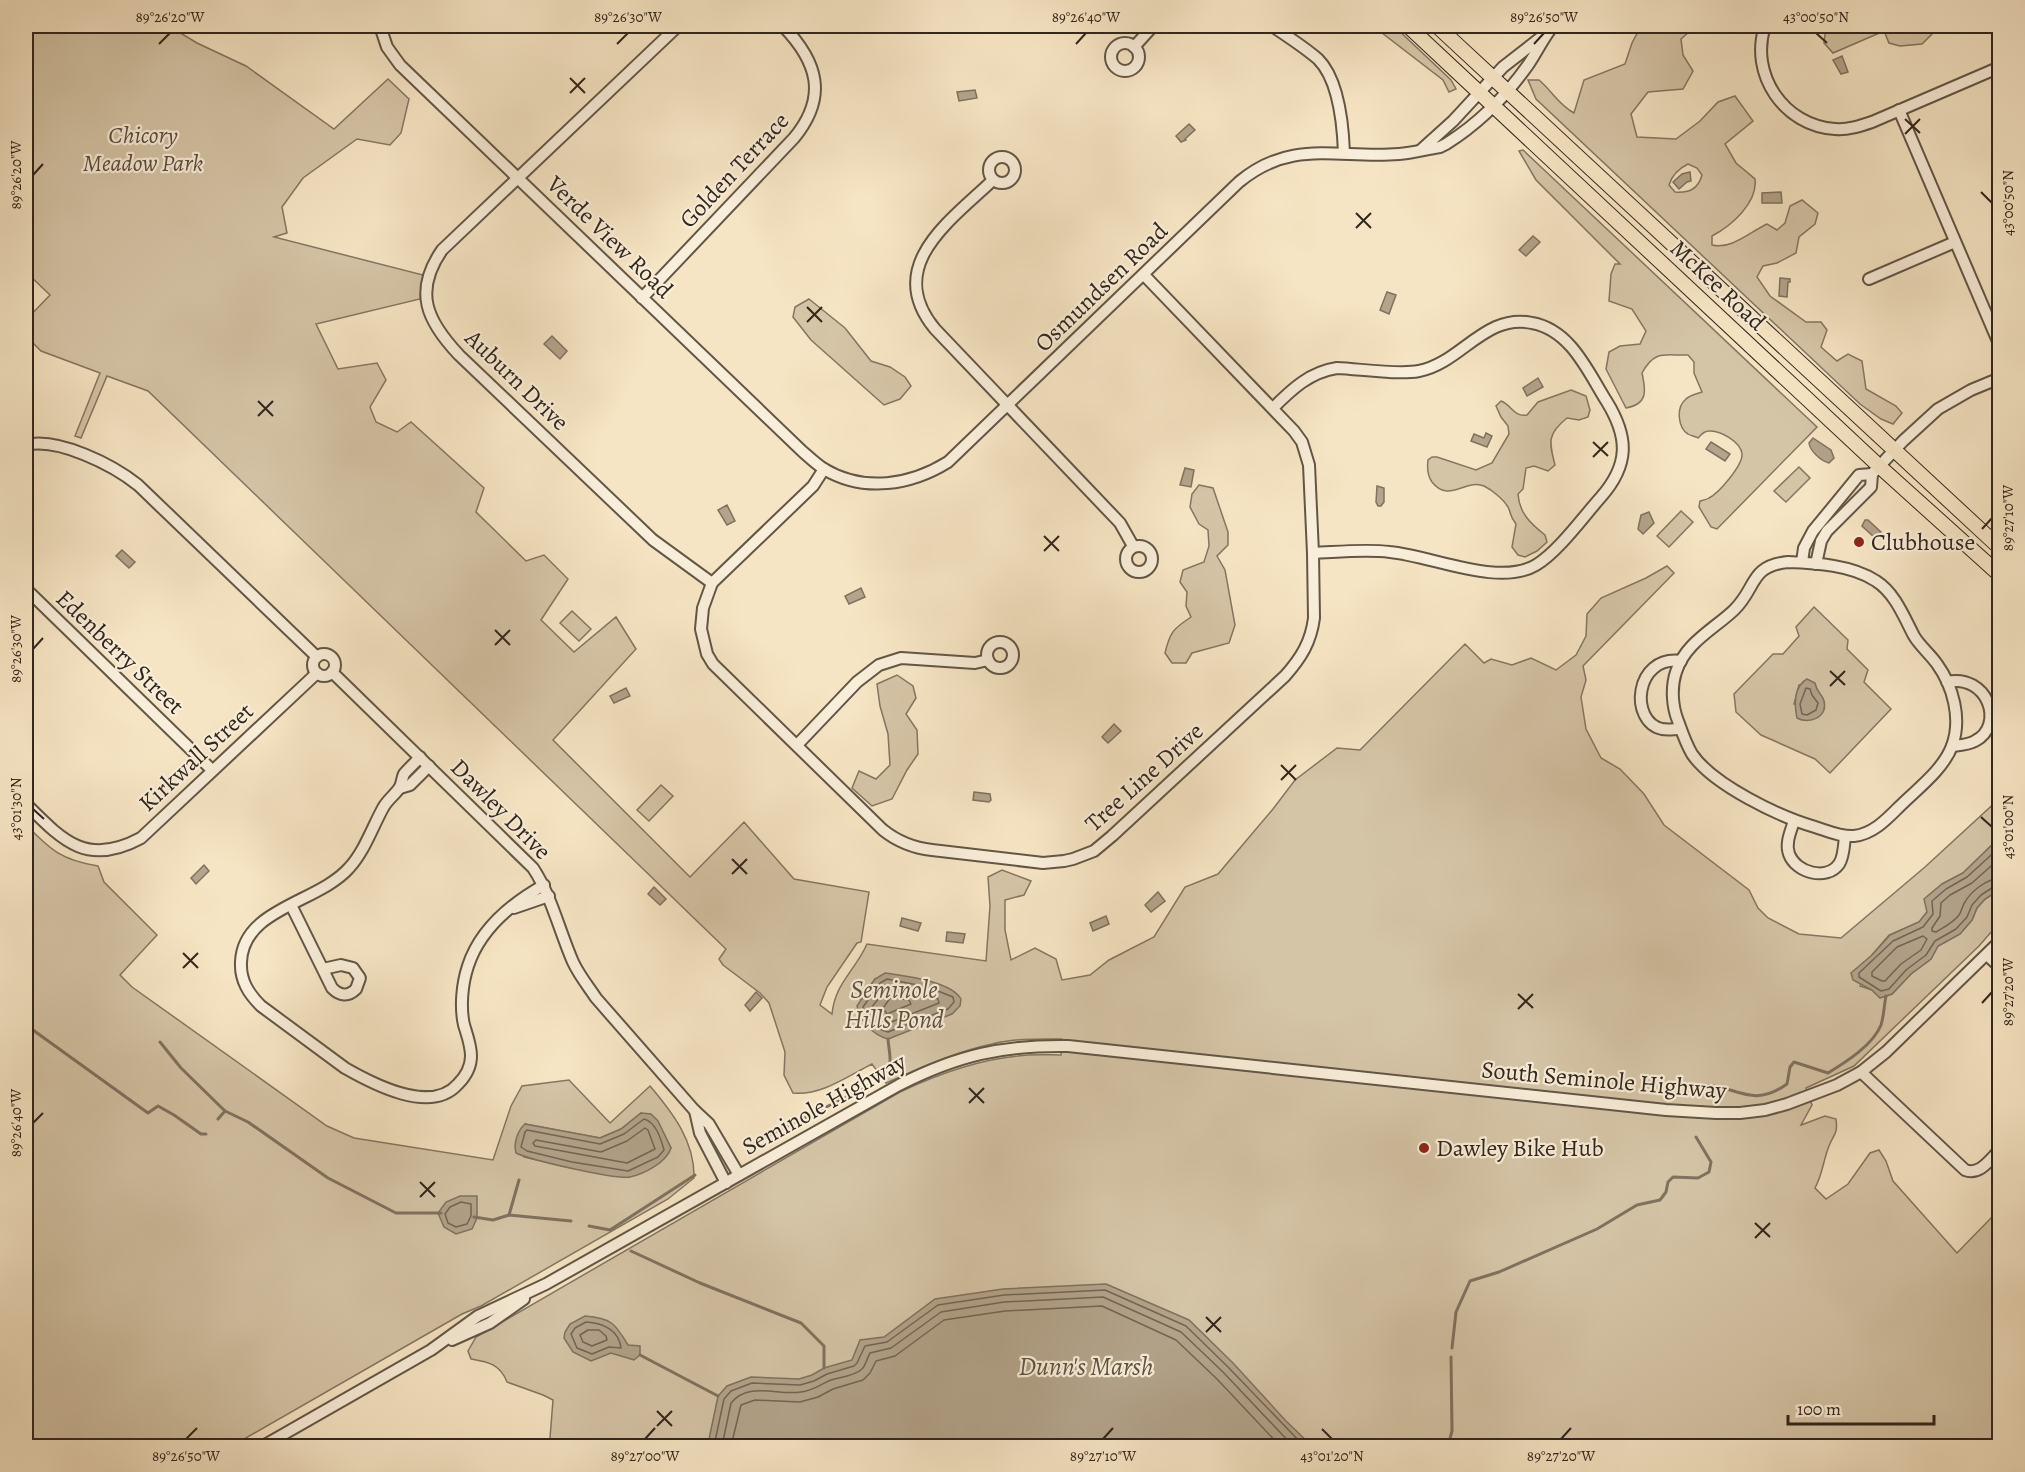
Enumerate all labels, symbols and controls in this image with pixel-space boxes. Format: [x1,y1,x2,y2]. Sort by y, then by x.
text: 89°26'20"W [136,7,204,27]
text: 89°26'30"W [594,7,662,27]
text: 89°26'40"W [1052,7,1120,27]
text: 89°26'50"W [1510,7,1578,27]
text: 43°00'50"N [1783,7,1849,27]
street label: Golden Terrace [672,105,796,235]
park label: Chicory Meadow Park [83,119,203,179]
text: 89°26'20"W [6,141,26,209]
street label: Verde View Road [539,168,680,305]
text: 43°00'50"N [1998,170,2018,236]
street label: Osmundsen Road [1027,215,1175,359]
street label: McKee Road [1663,232,1773,338]
street label: Auburn Drive [457,322,576,438]
text: 89°27'10"W [1998,485,2018,551]
place label: Clubhouse [1871,526,1975,558]
marker: Clubhouse [1852,535,1866,549]
street label: Edenberry Street [49,583,191,721]
text: 89°26'30"W [6,615,26,683]
street label: Kirkwall Street [132,695,260,819]
street label: Tree Line Drive [1078,715,1210,839]
street label: Dawley Drive [444,752,558,866]
text: 43°01'30"N [6,777,26,840]
text: 43°01'00"N [1998,794,2018,859]
text: 89°27'20"W [1998,958,2018,1026]
water label: Seminole Hills Pond [844,972,944,1037]
street label: Seminole Highway [736,1045,912,1162]
street label: South Seminole Highway [1480,1053,1728,1107]
text: 89°26'40"W [6,1089,26,1157]
place label: Dawley Bike Hub [1436,1132,1604,1164]
marker: Dawley Bike Hub [1417,1141,1431,1155]
water label: Dunn's Marsh [1019,1349,1153,1384]
scale bar [1788,1388,1934,1426]
text: 100 m [1797,1397,1841,1421]
text: 89°26'50"W [152,1446,220,1466]
text: 89°27'00"W [610,1446,680,1466]
text: 89°27'10"W [1070,1446,1136,1466]
text: 43°01'20"N [1300,1446,1364,1466]
text: 89°27'20"W [1527,1446,1595,1466]

